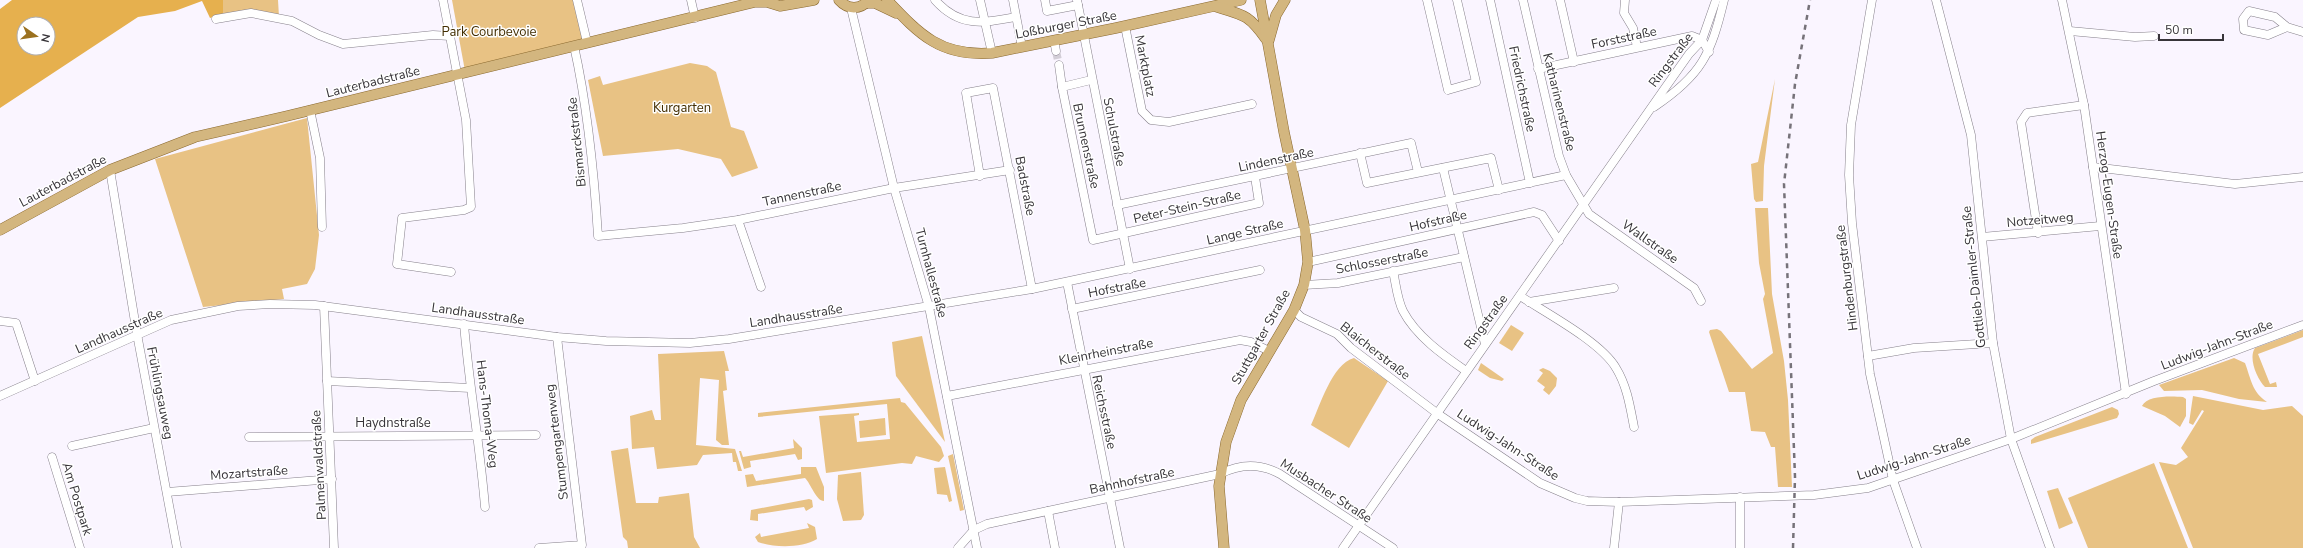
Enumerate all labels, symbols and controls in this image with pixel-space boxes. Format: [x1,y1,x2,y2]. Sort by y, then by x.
street label: Loßburger Straße [1014,6,1118,44]
north arrow [16,16,56,56]
scale bar [2159,16,2223,42]
street label: Forststraße [1590,22,1659,54]
text: 50 m [2165,22,2193,38]
park label: Park Courbevoie [442,23,537,41]
street label: Ringstraße [1645,29,1697,91]
text: N [37,32,53,44]
street label: Marktplatz [1130,34,1160,98]
street label: Friedrichstraße [1504,44,1540,134]
street label: Katharinenstraße [1538,51,1580,153]
street label: Lauterbadstraße [324,62,422,102]
street label: Bismarckstraße [563,96,591,188]
street label: Schulstraße [1099,96,1129,168]
park label: Kurgarten [653,99,711,117]
street label: Brunnenstraße [1068,102,1104,190]
street label: Herzog-Eugen-Straße [2091,130,2127,260]
street label: Lindenstraße [1237,143,1315,177]
street label: Lauterbadstraße [16,150,110,212]
street label: Badstraße [1010,155,1040,217]
street label: Tannenstraße [761,177,843,211]
street label: Peter-Stein-Straße [1131,186,1243,228]
street label: Gottlieb-Daimler-Straße [1958,205,1990,349]
street label: Hofstraße [1407,206,1469,236]
street label: Notzeitweg [2006,208,2074,232]
street label: Lange Straße [1205,214,1285,250]
street label: Wallstraße [1618,216,1682,268]
street label: Hindenburgstraße [1832,224,1862,332]
street label: Turnhallestraße [910,226,952,320]
street label: Schlosserstraße [1334,243,1430,279]
street label: Hofstraße [1087,274,1147,302]
street label: Stuttgarter Straße [1227,286,1295,388]
street label: Ringstraße [1460,291,1512,353]
street label: Landhausstraße [430,299,526,329]
street label: Landhausstraße [748,300,844,332]
street label: Landhausstraße [72,304,166,358]
street label: Ludwig-Jahn-Straße [2158,315,2276,375]
street label: Blaicherstraße [1336,318,1414,384]
street label: Kleinrheinstraße [1057,334,1155,370]
street label: Frühlingsauweg [142,345,178,441]
street label: Hans-Thoma-Weg [471,359,503,469]
street label: Reichsstraße [1087,373,1121,451]
street label: Stumpengartenweg [541,383,573,501]
street label: Ludwig-Jahn-Straße [1453,405,1563,485]
street label: Palmenwaldstraße [307,409,331,520]
street label: Haydnstraße [355,414,431,432]
street label: Ludwig-Jahn-Straße [1855,431,1973,485]
street label: Musbacher Straße [1276,454,1376,528]
street label: Am Postpark [57,460,97,538]
street label: Mozartstraße [210,461,289,485]
street label: Bahnhofstraße [1088,463,1176,499]

